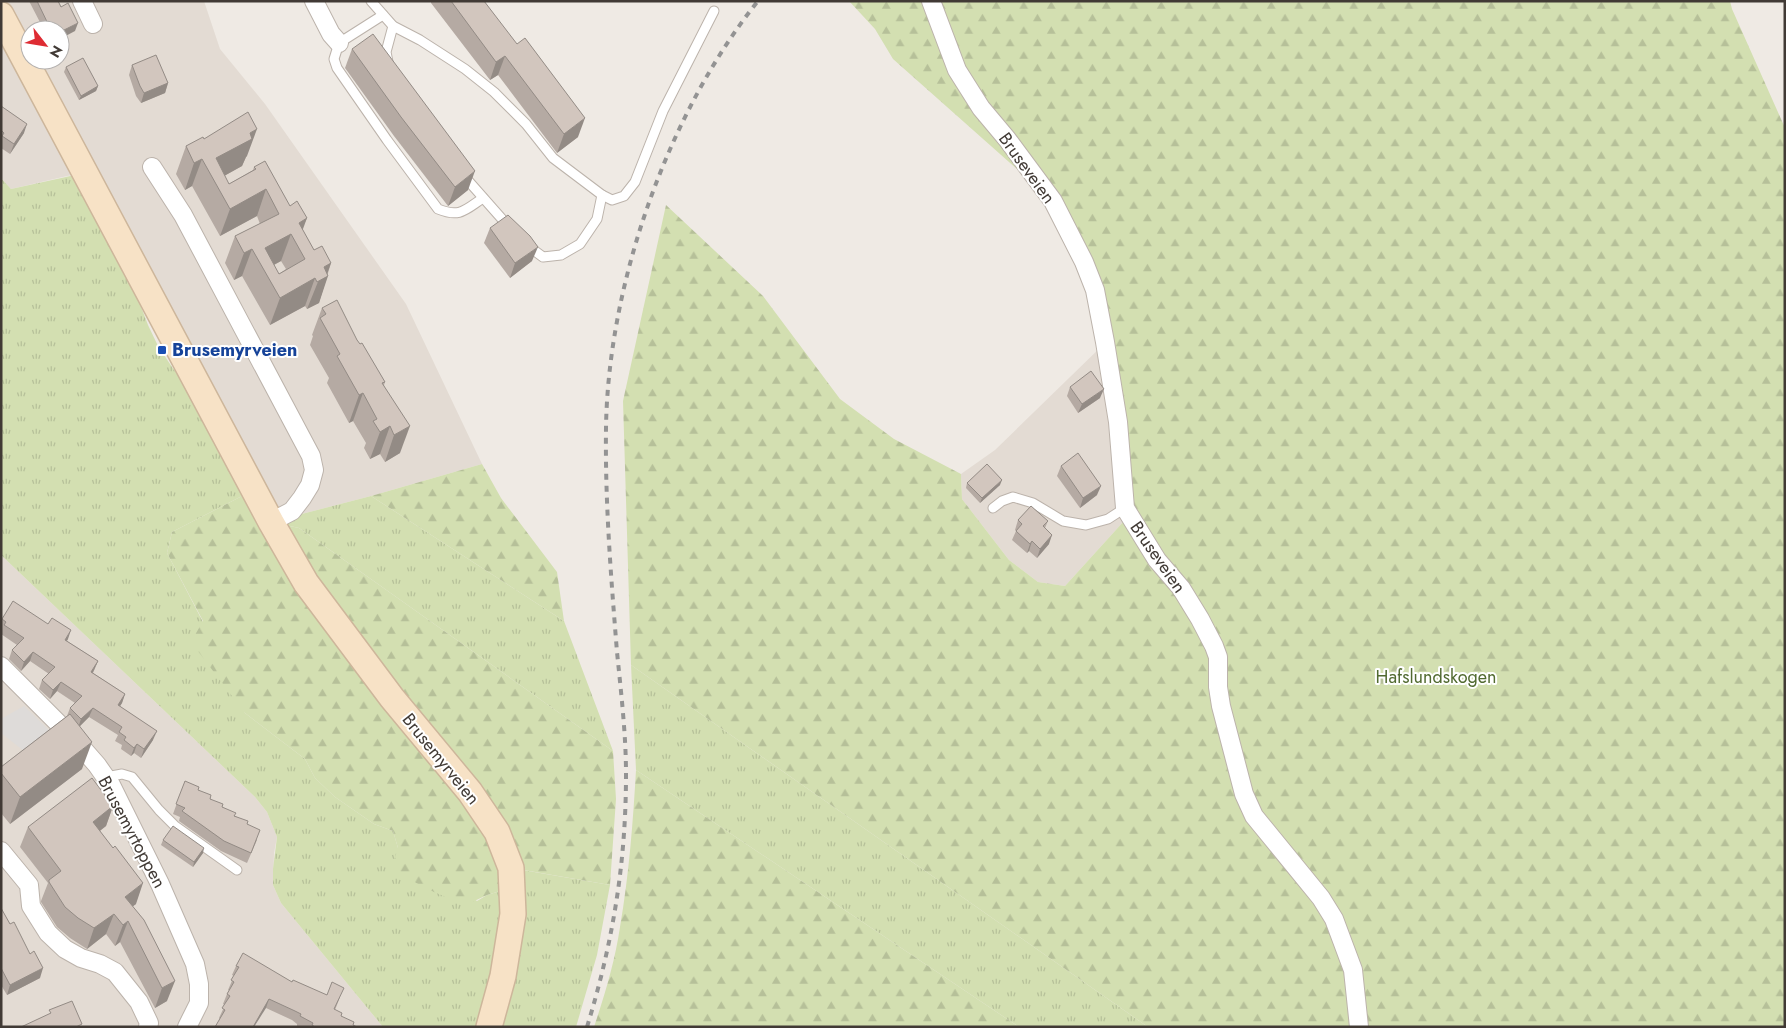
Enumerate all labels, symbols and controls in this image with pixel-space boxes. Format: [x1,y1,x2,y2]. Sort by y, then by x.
north arrow [20,20,70,70]
text: N [45,42,68,62]
street label: Bruseveien [992,127,1062,209]
place label: Brusemyrveien [172,337,297,363]
marker: Brusemyrveien [156,344,168,356]
street label: Bruseveien [1124,516,1192,598]
park label: Hafslundskogen [1376,664,1496,690]
street label: Brusemyrveien [396,708,486,810]
street label: Brusemyrtoppen [92,771,172,893]

